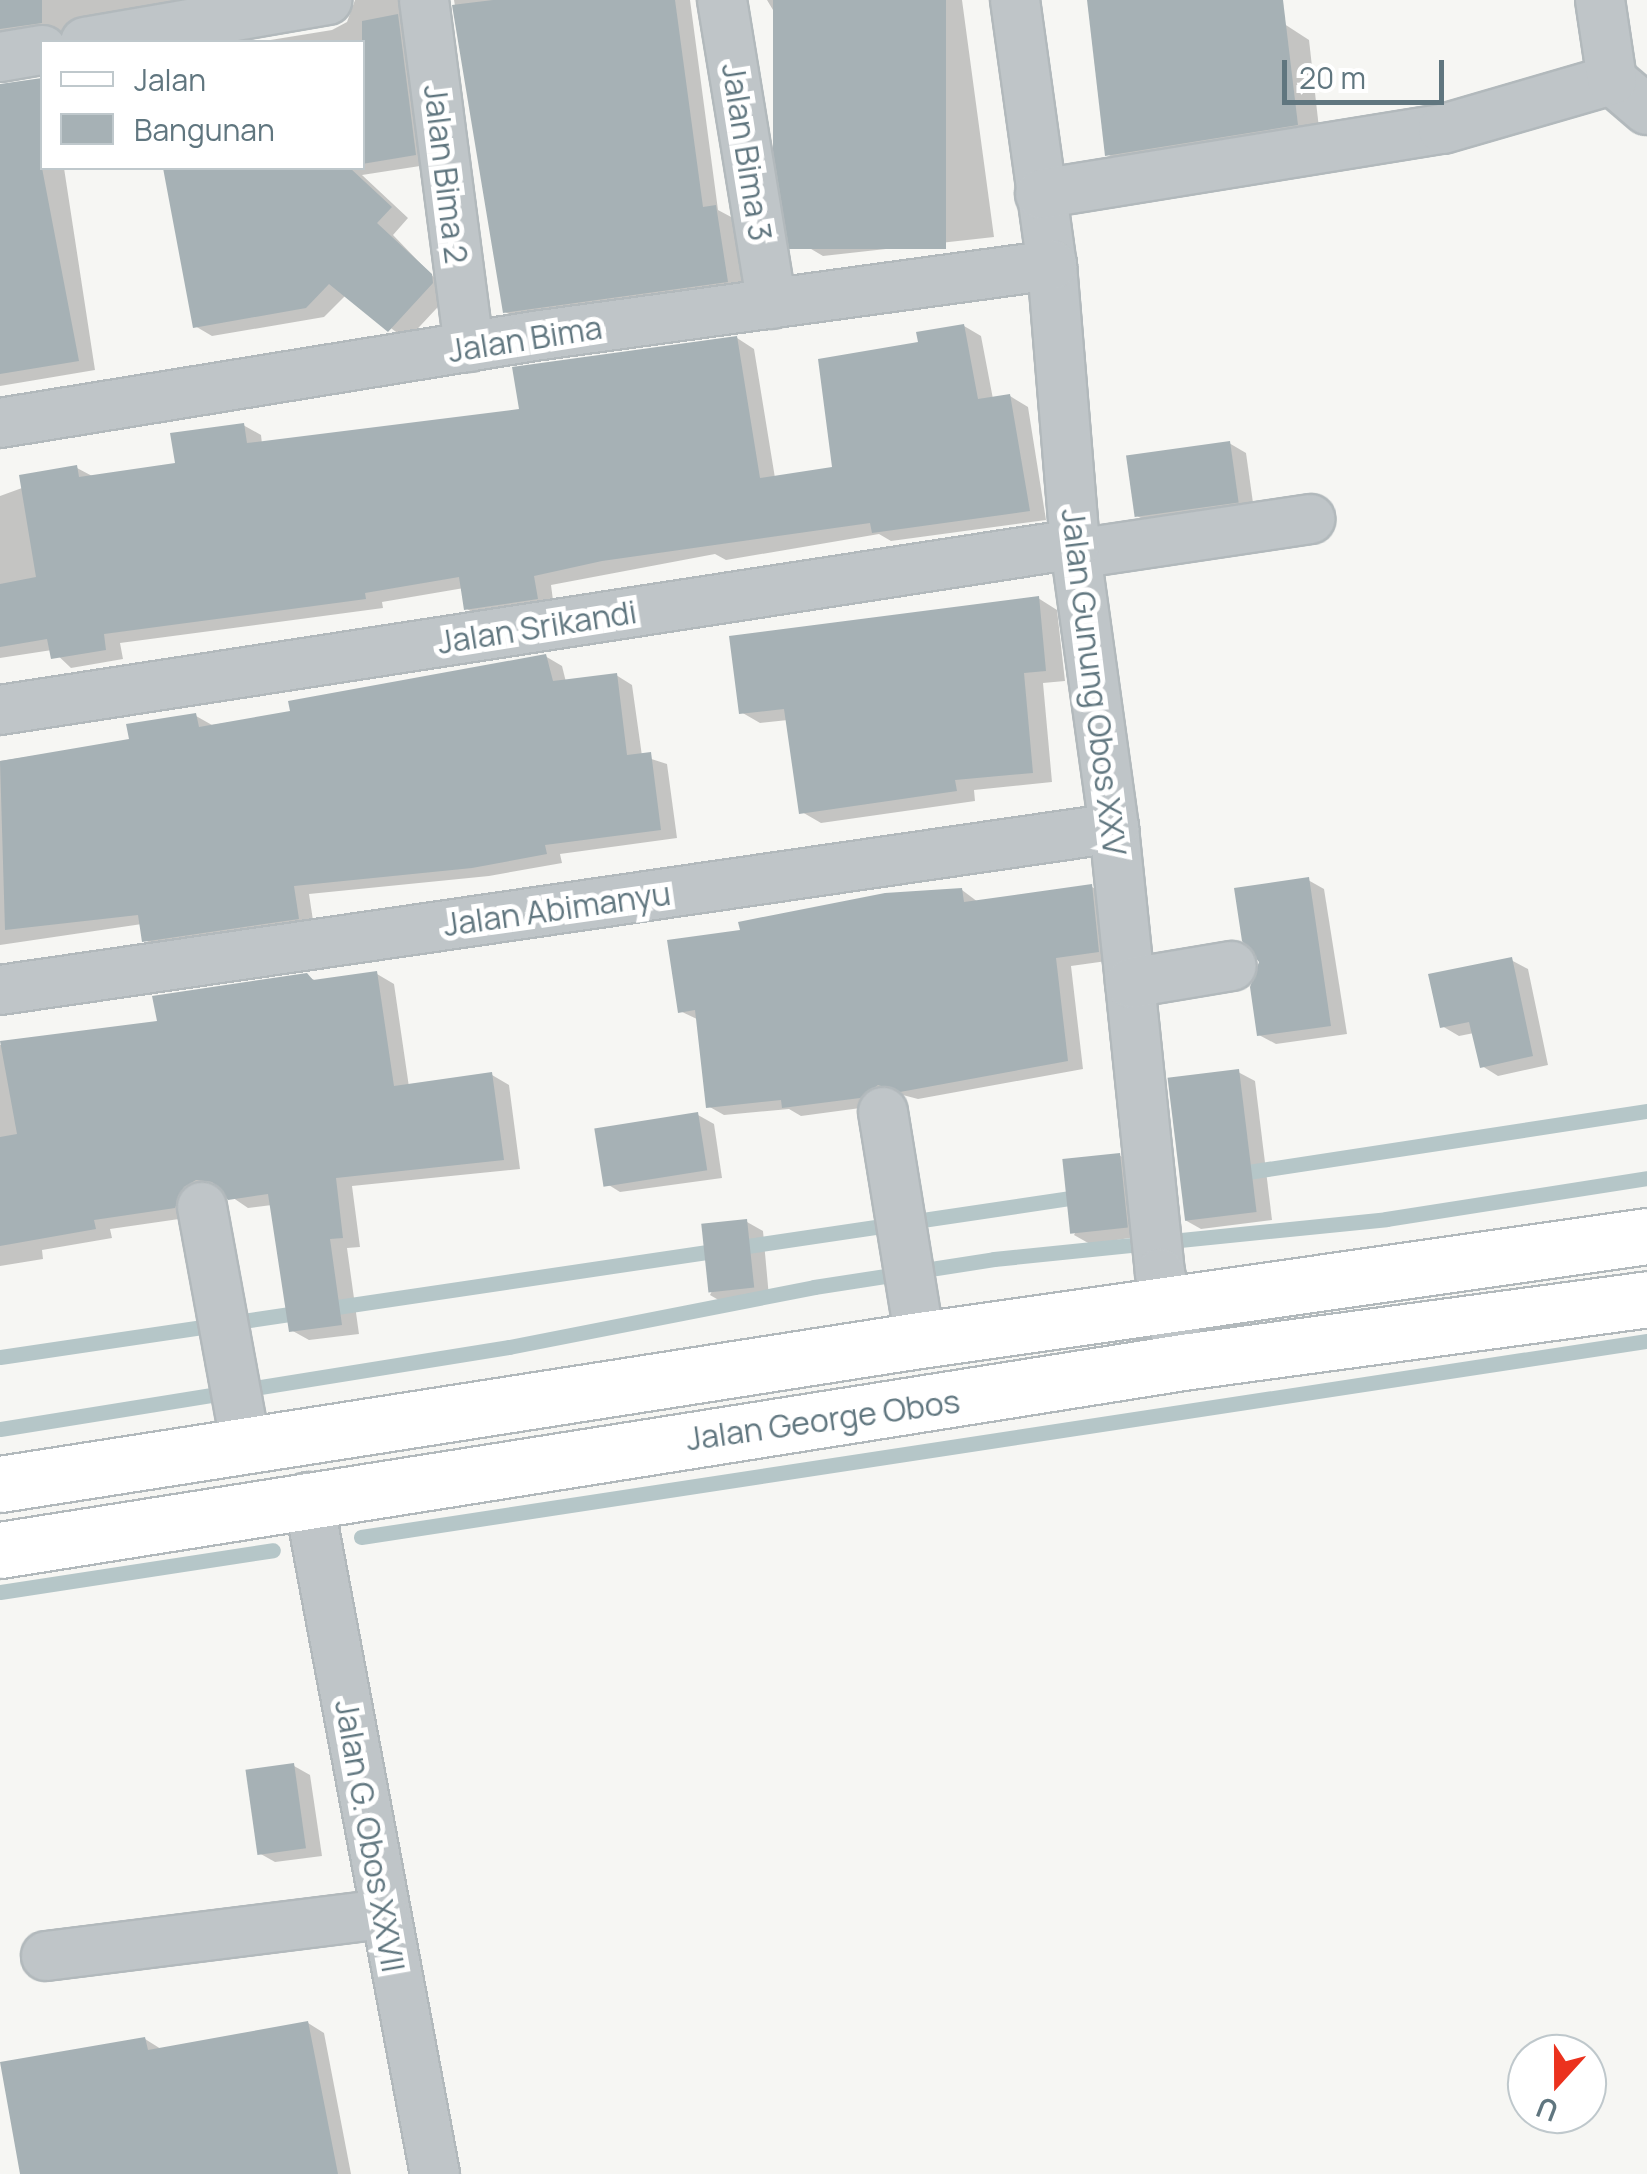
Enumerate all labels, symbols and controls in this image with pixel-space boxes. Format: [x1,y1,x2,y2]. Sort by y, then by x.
legend [40,40,365,170]
scale bar [1287,40,1450,102]
text: 20 m [1299,57,1366,98]
text: Jalan [134,59,206,100]
street label: Jalan Bima 3 [714,60,780,244]
street label: Jalan Bima 2 [416,82,476,266]
text: Bangunan [134,109,275,150]
street label: Jalan Bima [445,308,605,370]
street label: Jalan Gunung Obos XXV [1054,506,1134,858]
street label: Jalan Srikandi [435,592,639,662]
street label: Jalan Abimanyu [441,874,673,944]
street label: Jalan George Obos [684,1382,962,1458]
street label: Jalan G. Obos XXVII [327,1697,413,1975]
north arrow [1507,2034,1607,2134]
text: U [1531,2089,1563,2131]

